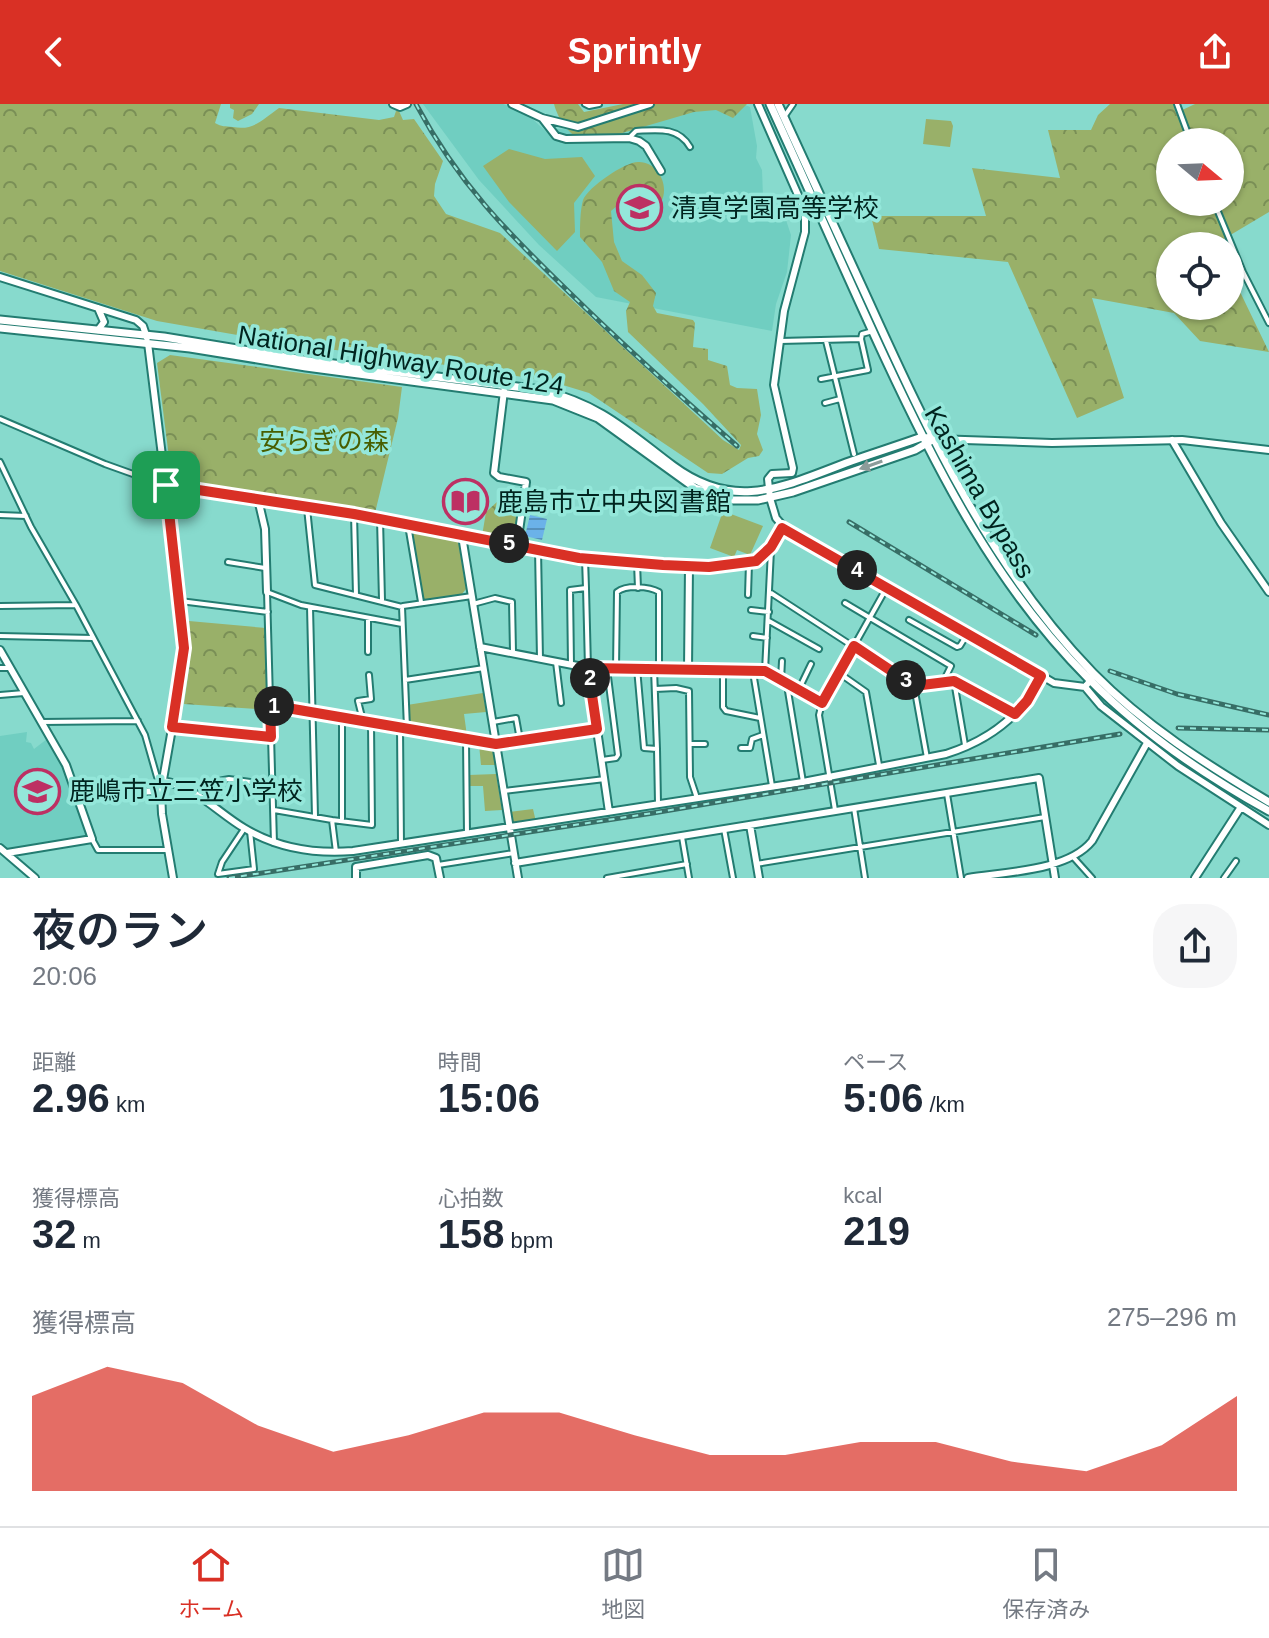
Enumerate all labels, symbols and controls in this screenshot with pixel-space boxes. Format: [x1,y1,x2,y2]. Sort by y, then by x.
icon: back [32,30,76,74]
icon: share [1193,30,1237,74]
text: Sprintly [567,31,702,72]
north arrow [1156,128,1244,216]
map controls [1156,128,1244,320]
school or university icon: 清真学園高等学校 [616,184,664,232]
place label: 清真学園高等学校 [671,193,879,223]
button: locate [1156,232,1244,320]
street label: National Highway Route 124 [236,319,566,401]
street label: Kashima Bypass [919,401,1041,583]
park label: 安らぎの森 [259,426,389,456]
pin [132,451,200,519]
one-way arrow [859,460,883,472]
icon: arrive [144,463,188,507]
library icon: 鹿島市立中央図書館 [442,478,490,526]
place label: 鹿島市立中央図書館 [497,487,731,517]
pin: 5 [489,523,529,563]
text: 5 [503,530,515,555]
pin: 4 [837,550,877,590]
text: 4 [851,557,863,582]
pin: 2 [570,658,610,698]
pin: 3 [886,660,926,700]
text: 2 [584,665,596,690]
text: 3 [900,667,912,692]
pin: 1 [254,686,294,726]
text: 1 [268,693,280,718]
school or university icon: 鹿嶋市立三笠小学校 [14,767,62,815]
place label: 鹿嶋市立三笠小学校 [69,776,303,806]
button: share [1153,904,1237,988]
text: 夜のラン [32,906,208,955]
text: 20:06 [32,961,97,991]
text: 距離 [32,1050,76,1075]
text: 時間 [438,1050,482,1075]
text: ペース [843,1050,908,1075]
text: 2.96 [32,1076,110,1120]
text: 15:06 [438,1076,540,1120]
text: 5:06 [843,1076,923,1120]
text: km [110,1092,145,1117]
text: /km [923,1092,965,1117]
text: kcal [843,1183,882,1208]
text: 獲得標高 [32,1186,120,1211]
text: 心拍数 [438,1186,504,1211]
text: 219 [843,1209,910,1253]
text: 32 [32,1212,77,1256]
text: 158 [438,1212,504,1256]
text: m [77,1228,101,1253]
text: bpm [504,1228,553,1253]
text: 275–296 m [1107,1302,1237,1332]
text: 獲得標高 [32,1308,136,1338]
tab: ホーム [179,1543,244,1623]
tab: 地図 [601,1543,645,1623]
tab: 保存済み [1002,1543,1090,1623]

